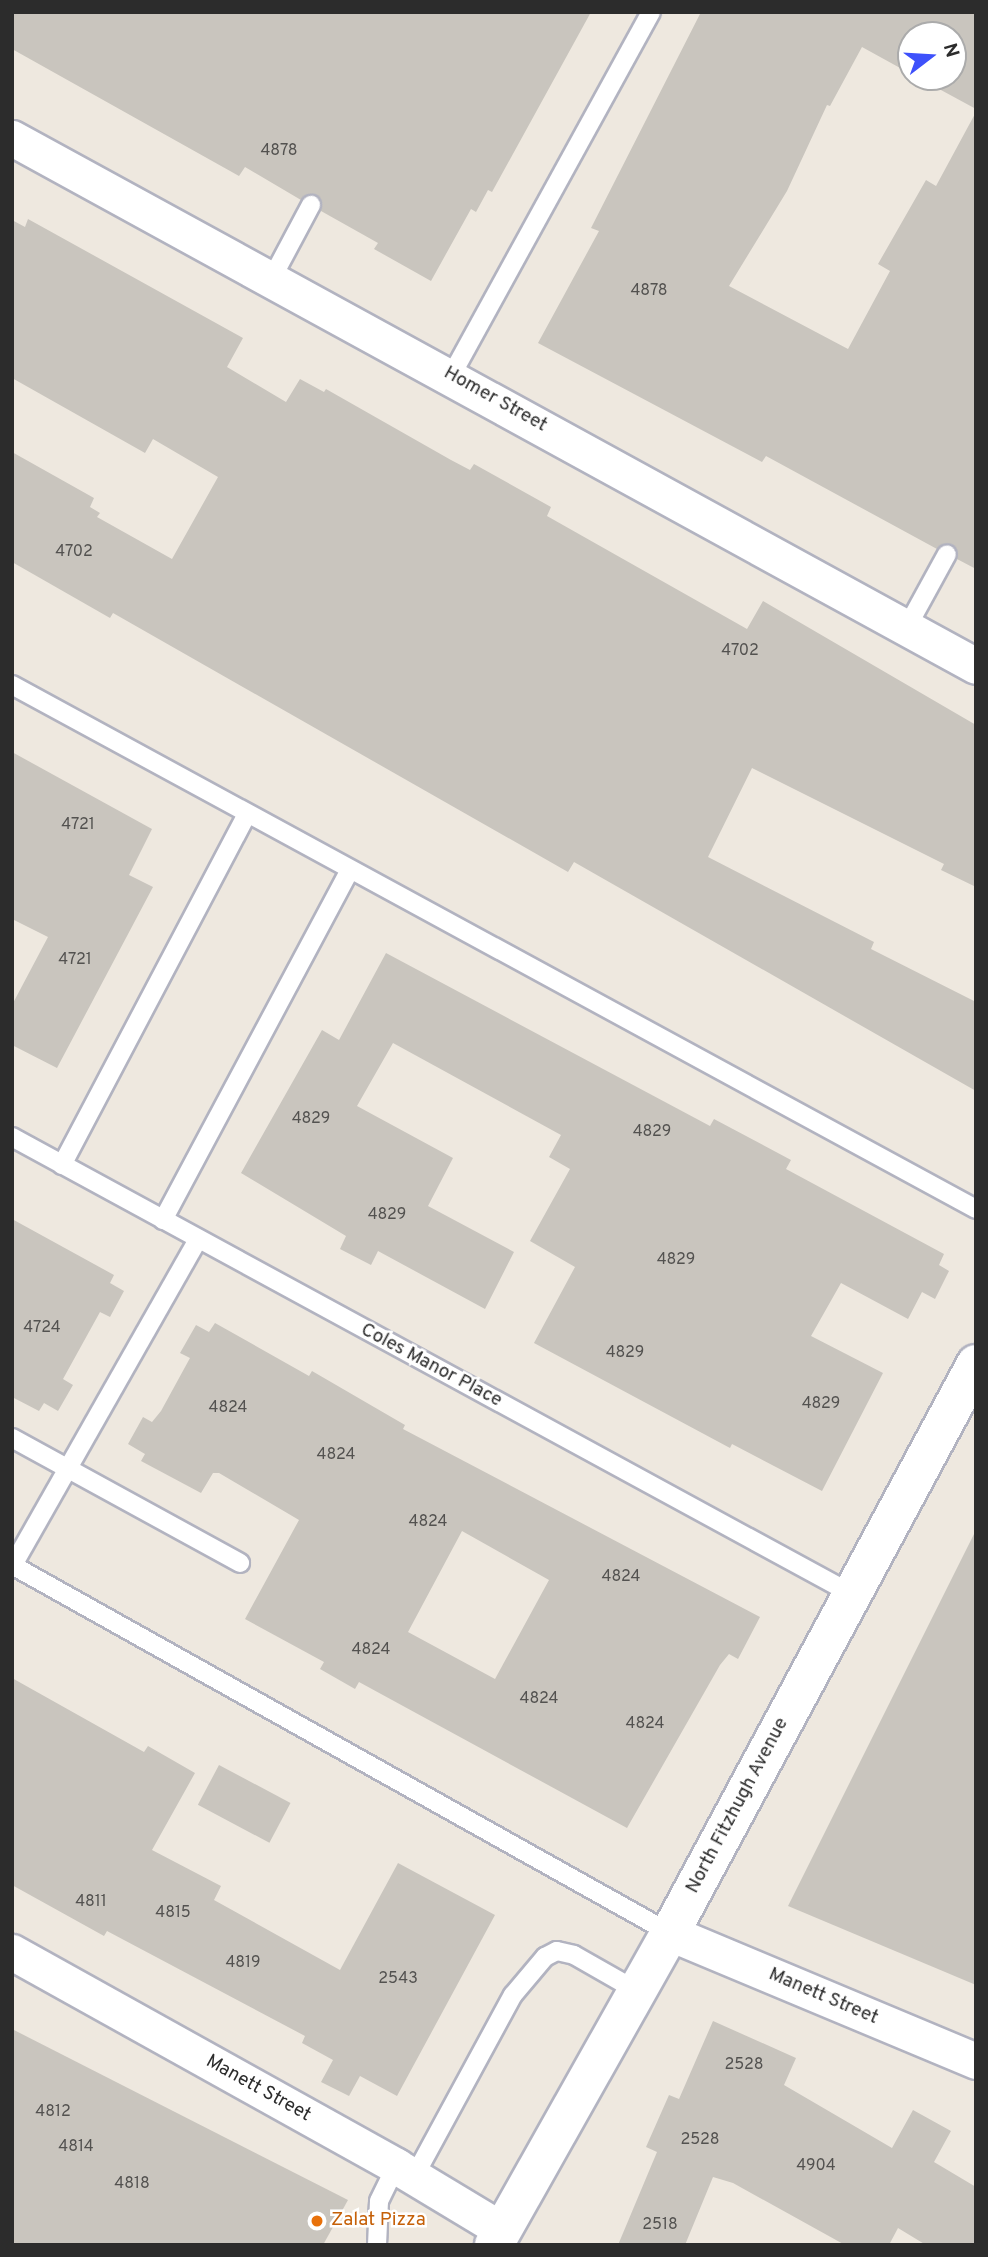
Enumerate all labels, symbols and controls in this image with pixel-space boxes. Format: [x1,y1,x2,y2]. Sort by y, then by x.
north arrow [897,21,967,91]
text: N [937,40,964,60]
house number: 4878 [260,141,298,161]
house number: 4878 [630,281,668,301]
street label: Homer Street [439,362,551,438]
house number: 4702 [55,542,93,562]
house number: 4702 [721,641,759,661]
house number: 4721 [61,815,95,835]
house number: 4721 [58,950,92,970]
house number: 4829 [292,1109,330,1129]
house number: 4829 [633,1122,671,1142]
house number: 4829 [368,1205,406,1225]
house number: 4829 [657,1250,695,1270]
house number: 4724 [23,1318,61,1338]
street label: Coles Manor Place [356,1319,506,1413]
house number: 4829 [606,1343,644,1363]
house number: 4829 [802,1394,840,1414]
house number: 4824 [209,1398,247,1418]
house number: 4824 [317,1445,355,1465]
house number: 4824 [409,1512,447,1532]
house number: 4824 [602,1567,640,1587]
house number: 4824 [352,1640,390,1660]
house number: 4824 [520,1689,558,1709]
house number: 4824 [626,1714,664,1734]
street label: North Fitzhugh Avenue [682,1714,794,1898]
house number: 4811 [75,1892,107,1912]
house number: 4815 [155,1903,191,1923]
house number: 4819 [225,1953,261,1973]
street label: Manett Street [765,1964,881,2030]
house number: 2543 [378,1969,418,1989]
street label: Manett Street [201,2051,315,2127]
house number: 2528 [724,2055,764,2075]
house number: 4812 [35,2102,71,2122]
house number: 2528 [680,2130,720,2150]
house number: 4814 [58,2137,94,2157]
house number: 4904 [796,2156,836,2176]
house number: 4818 [114,2174,150,2194]
place label: Zalat Pizza [331,2210,426,2232]
marker: Zalat Pizza [309,2213,325,2229]
house number: 2518 [642,2215,678,2235]

